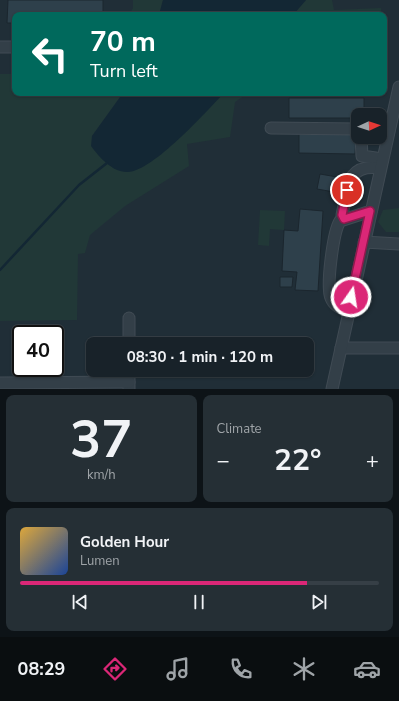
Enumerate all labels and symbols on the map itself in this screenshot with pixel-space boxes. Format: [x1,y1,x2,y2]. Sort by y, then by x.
north arrow [351,108,387,144]
pin [330,173,364,207]
position arrow [330,276,372,318]
speed limit sign: 40 [12,325,64,377]

